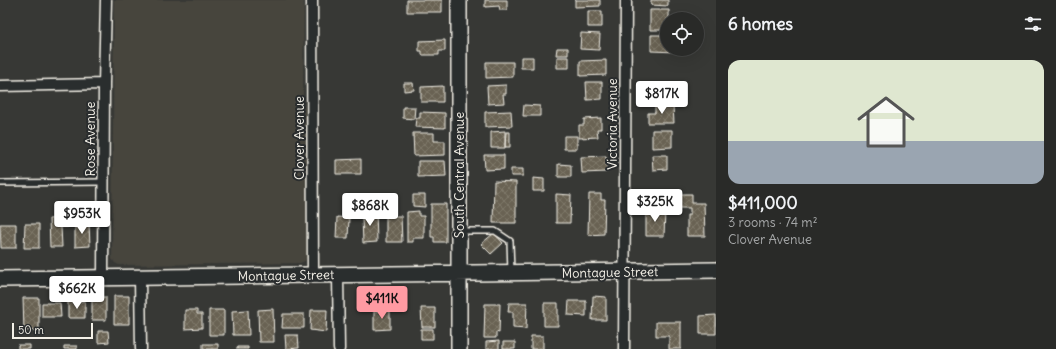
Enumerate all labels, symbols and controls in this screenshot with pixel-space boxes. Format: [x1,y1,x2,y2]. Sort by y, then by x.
map controls [660,12,704,56]
button: locate [660,12,704,56]
text: 6 homes [728,13,793,35]
icon: filters [1022,13,1044,35]
street label: Victoria Avenue [604,78,621,170]
pin: $817K [634,81,690,115]
text: $817K [645,85,679,102]
icon: home [850,86,922,158]
street label: Clover Avenue [291,96,308,180]
street label: Rose Avenue [82,101,99,177]
street label: South Central Avenue [451,112,468,238]
pin: $325K [627,189,683,223]
text: $411,000 [728,192,798,214]
pin: $868K [342,193,398,227]
text: $325K [636,193,674,210]
text: $868K [351,197,389,214]
pin: $953K [54,201,110,235]
text: $953K [63,205,101,222]
text: 3 rooms · 74 m² [728,214,818,231]
text: Clover Avenue [728,231,812,248]
street label: Montague Street [562,263,659,282]
street label: Montague Street [238,266,335,285]
pin: $662K [49,276,105,310]
text: $662K [58,280,96,297]
pin: $411K [354,286,410,320]
text: $411K [366,290,398,307]
scale bar [12,321,93,340]
text: 50 m [18,323,44,337]

